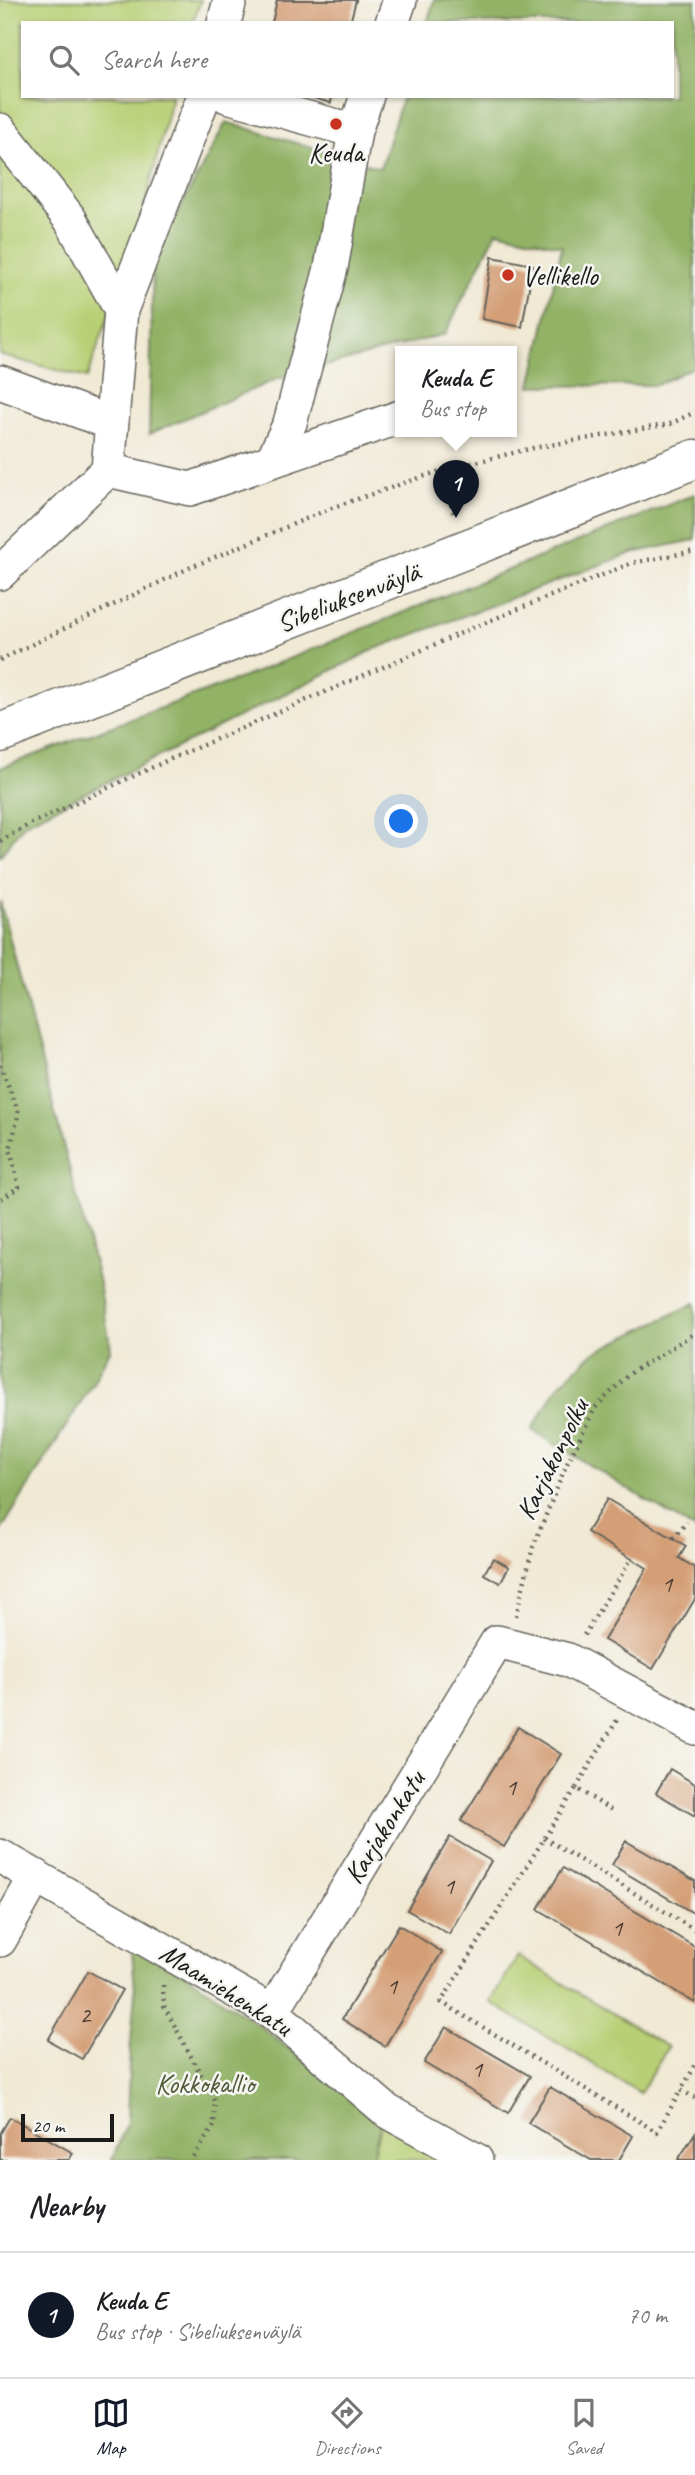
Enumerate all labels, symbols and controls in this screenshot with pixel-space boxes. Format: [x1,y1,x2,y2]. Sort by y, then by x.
search box [21,21,674,98]
icon: search [45,41,83,79]
text: Search here [101,43,207,76]
marker: Keuda [328,116,344,132]
place label: Keuda [309,135,366,170]
place label: Vellikello [522,258,600,293]
marker: Vellikello [500,267,516,283]
popup [395,346,517,437]
text: Keuda E [420,361,492,394]
text: Bus stop [420,394,486,423]
pin: 1 [433,460,479,518]
street label: Sibeliuksenväylä [271,553,426,640]
your location [384,804,418,838]
street label: Karjakonpolku [508,1391,597,1525]
house number: 1 [662,1569,674,1599]
street label: Karjakonkatu [336,1763,433,1890]
house number: 1 [506,1772,518,1802]
house number: 1 [444,1871,456,1901]
house number: 1 [612,1913,624,1943]
street label: Maamiehenkatu [153,1935,300,2044]
house number: 1 [387,1971,399,2001]
house number: 2 [80,2000,93,2030]
house number: 1 [472,2054,484,2084]
park label: Kokkokallio [155,2066,258,2101]
scale bar [21,2111,114,2143]
text: 20 m [32,2114,64,2138]
text: Nearby [28,2187,104,2225]
text: Keuda E [95,2284,167,2317]
text: 1 [46,2301,56,2330]
text: 70 m [628,2301,667,2330]
text: Bus stop · Sibeliuksenväylä [95,2317,300,2346]
tab: Map [92,2394,130,2460]
tab: Directions [314,2394,381,2460]
tab: Saved [565,2394,603,2460]

